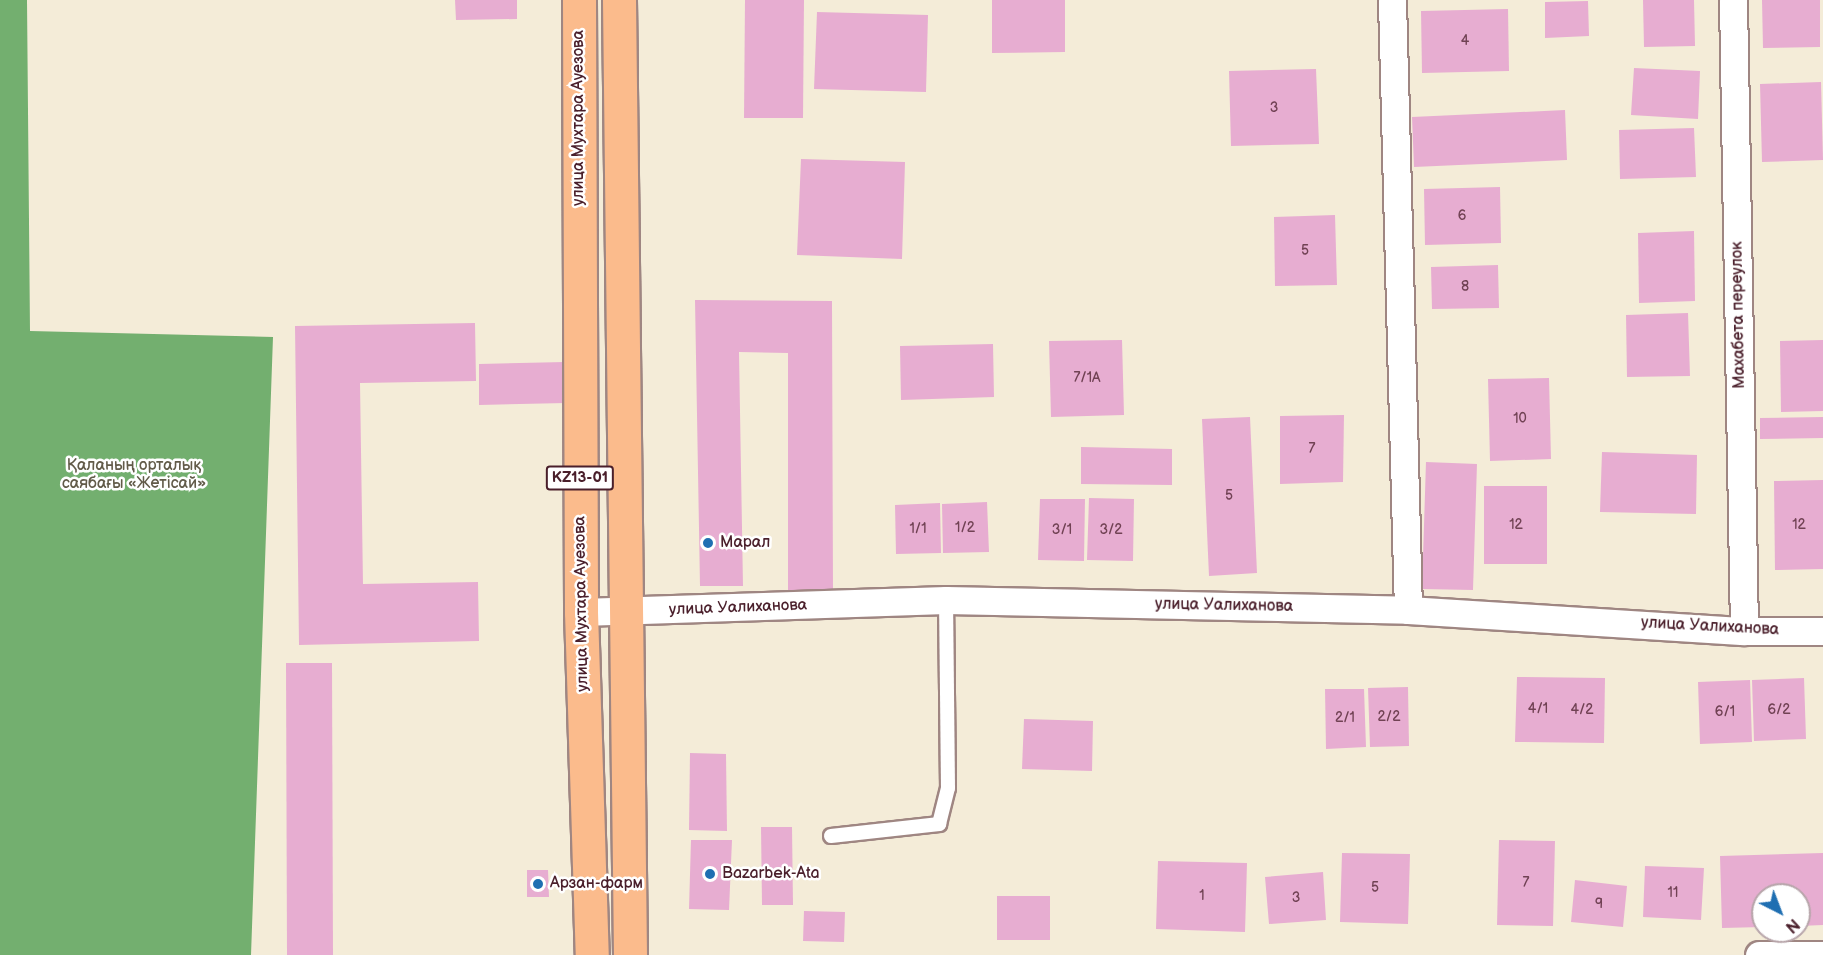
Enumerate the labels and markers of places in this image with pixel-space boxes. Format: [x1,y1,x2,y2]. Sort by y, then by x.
place label: Марал [720,533,770,553]
marker: Марал [701,536,715,550]
place label: Bazarbek-Ata [722,864,820,884]
marker: Bazarbek-Ata [703,867,717,881]
place label: Арзан-фарм [550,874,643,894]
marker: Арзан-фарм [531,877,545,891]

